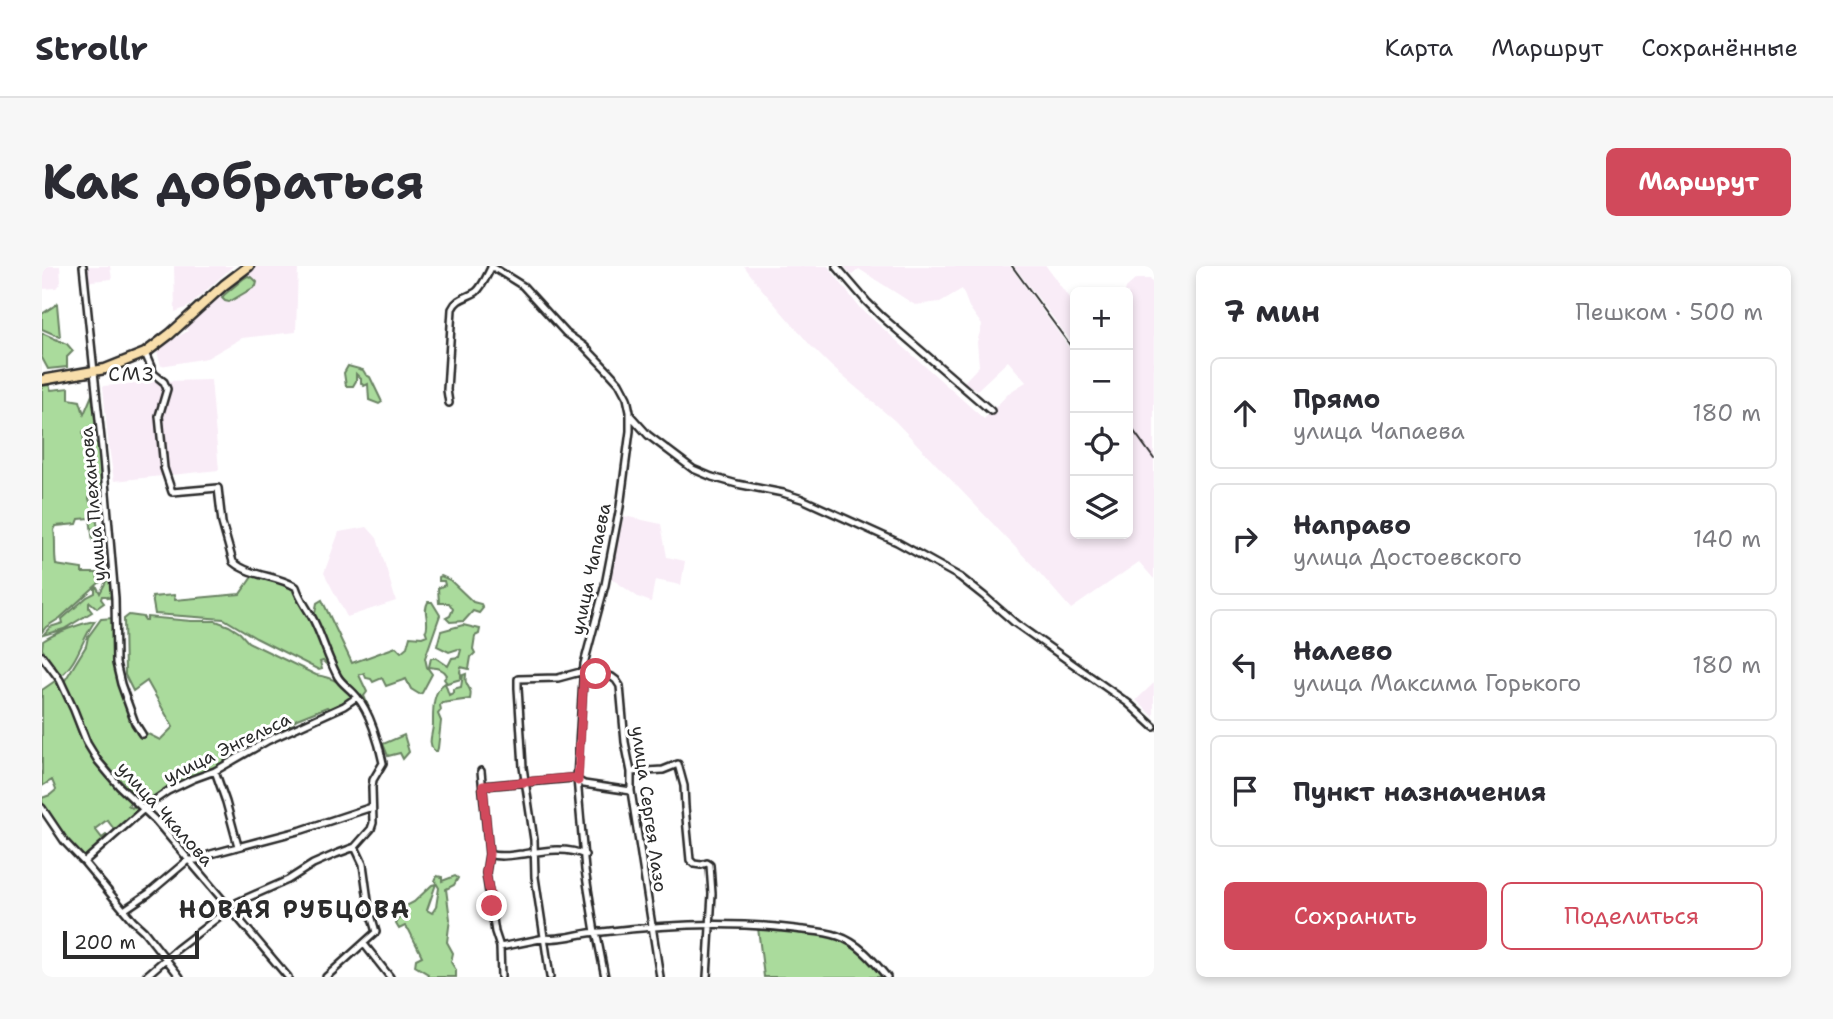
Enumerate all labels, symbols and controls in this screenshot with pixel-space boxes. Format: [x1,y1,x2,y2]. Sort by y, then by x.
text: Strollr [35,26,148,71]
text: Карта [1385,32,1453,64]
text: Маршрут [1491,32,1603,64]
text: Сохранённые [1641,32,1798,64]
button: Маршрут [1606,148,1791,216]
text: Как добраться [42,149,424,215]
map controls [1070,287,1133,539]
button: + [1070,287,1133,350]
text: 7 мин [1224,291,1320,332]
text: Пешком · 500 m [1575,297,1763,327]
button: − [1070,350,1133,413]
district label: СМЗ [108,362,156,387]
text: Прямо [1293,381,1381,416]
icon: ahead [1226,394,1264,432]
text: 180 m [1692,398,1761,428]
button: locate [1070,413,1133,476]
text: улица Чапаева [1293,416,1465,446]
street label: улица Плеханова [74,426,112,582]
button: layers [1070,476,1133,539]
street label: улица Чапаева [565,501,617,637]
text: Направо [1293,507,1411,542]
icon: right [1226,520,1264,558]
text: 140 m [1693,524,1761,554]
text: улица Достоевского [1293,542,1522,572]
text: Налево [1293,633,1393,668]
icon: left [1226,646,1264,684]
text: 180 m [1692,650,1761,680]
route start [580,658,611,689]
text: улица Максима Горького [1293,668,1581,698]
street label: улица Энгельса [159,707,295,789]
street label: улица Сергея Лазо [625,724,673,894]
street label: улица Чкалова [111,756,219,872]
icon: arrive [1226,772,1264,810]
text: Пункт назначения [1293,774,1546,809]
button: Сохранить [1224,882,1487,950]
button: Поделиться [1501,882,1763,950]
route end [476,890,507,921]
district label: НОВАЯ РУБЦОВА [179,894,411,926]
scale bar [63,928,200,960]
text: 200 m [74,930,136,955]

